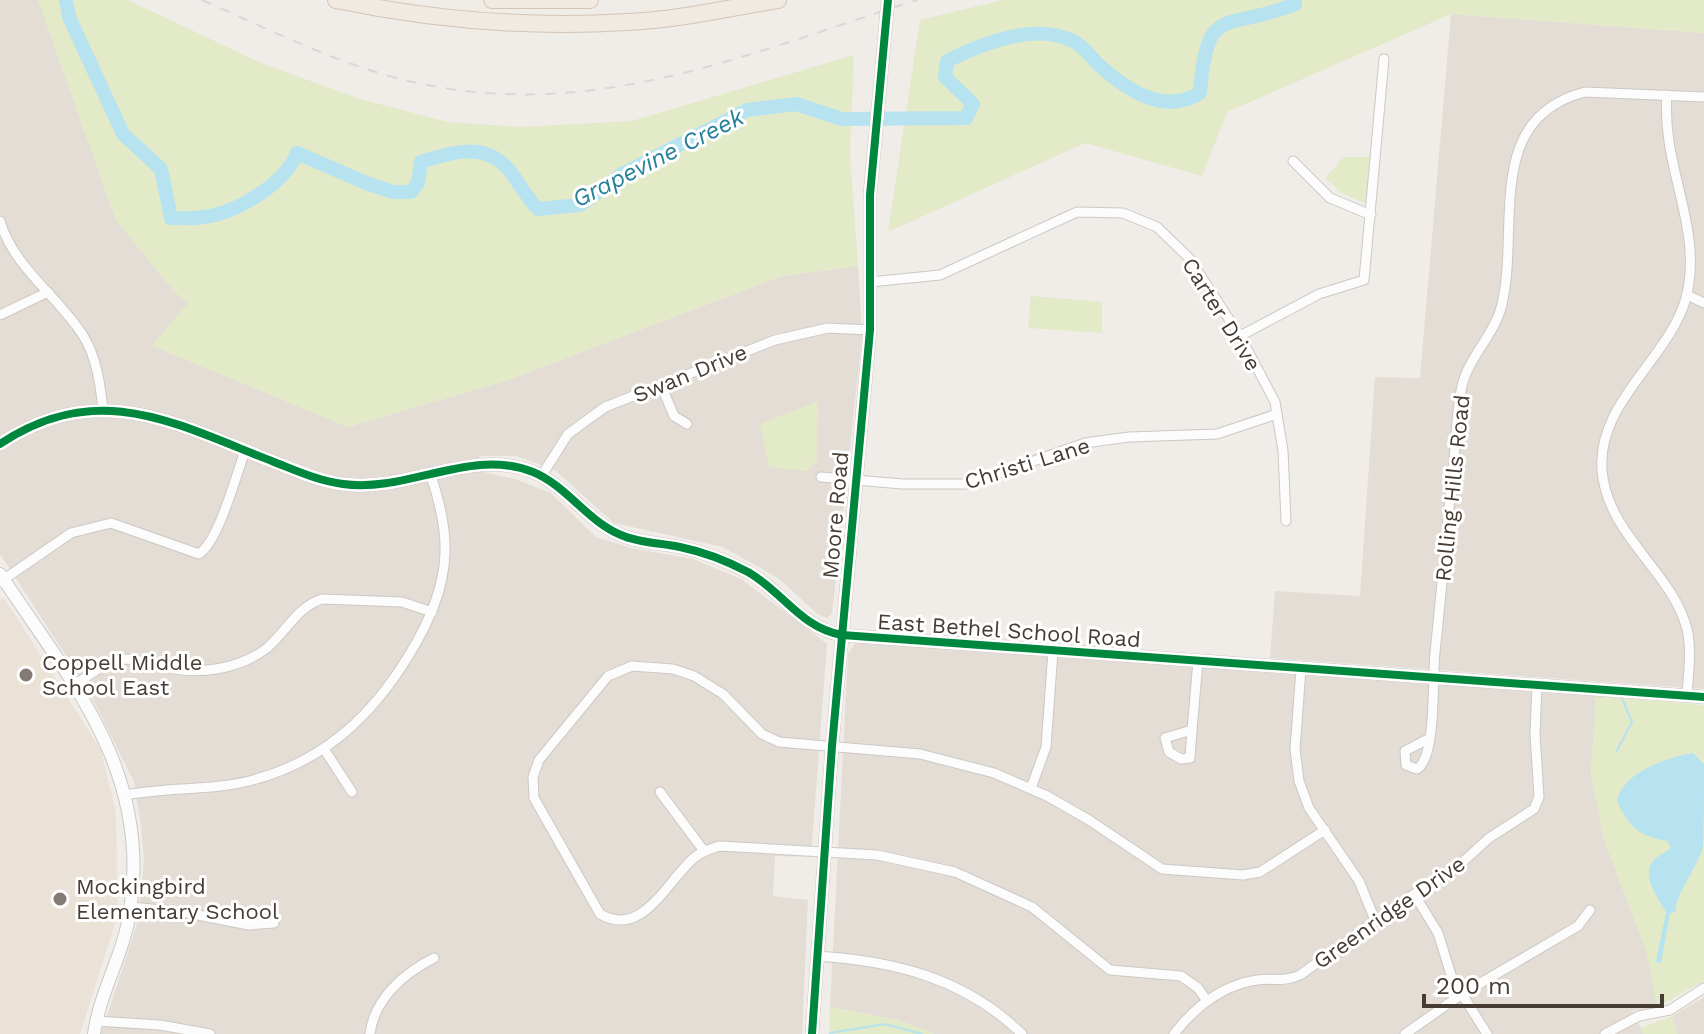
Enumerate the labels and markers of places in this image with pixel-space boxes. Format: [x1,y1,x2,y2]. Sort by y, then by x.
place label: Coppell Middle School East [42,650,202,700]
marker: Coppell Middle School East [17,666,35,684]
place label: Mockingbird Elementary School [76,874,279,924]
marker: Mockingbird Elementary School [51,890,69,908]

